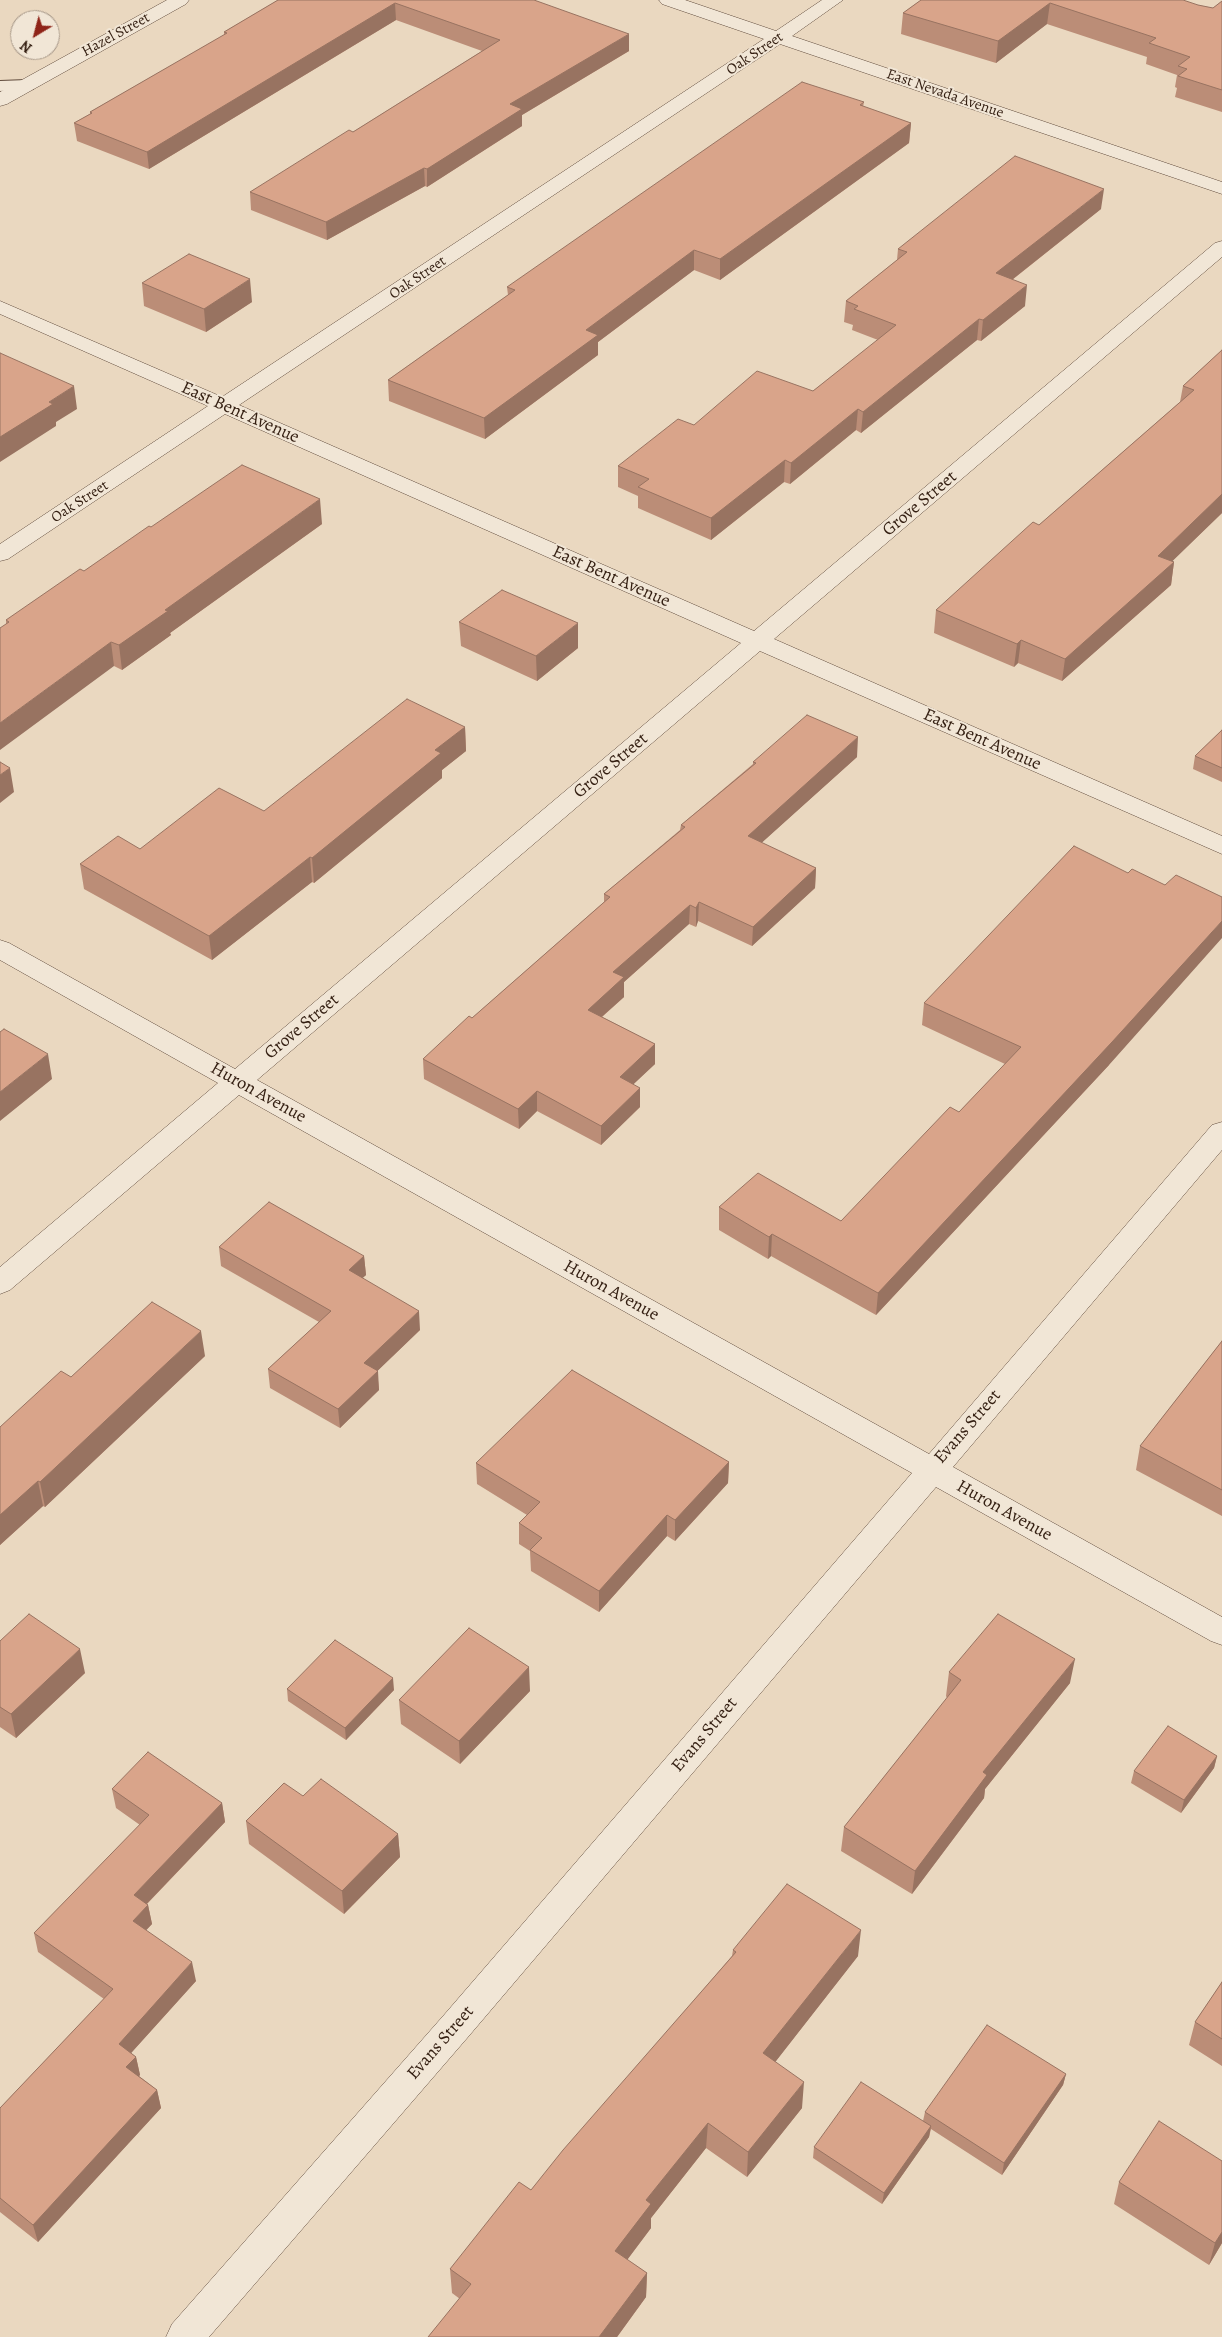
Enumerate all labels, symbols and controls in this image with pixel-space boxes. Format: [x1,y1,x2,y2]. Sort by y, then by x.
street label: Hazel Street [79,9,153,61]
north arrow [10,10,60,60]
street label: Oak Street [723,28,787,80]
text: N [16,36,36,57]
street label: East Nevada Avenue [884,65,1006,123]
street label: Oak Street [386,252,450,304]
street label: East Bent Avenue [178,377,302,449]
street label: Grove Street [878,467,962,541]
street label: Oak Street [48,477,112,527]
street label: East Bent Avenue [549,541,673,613]
street label: East Bent Avenue [920,704,1044,776]
street label: Grove Street [569,729,653,803]
street label: Grove Street [260,990,344,1064]
street label: Huron Avenue [206,1058,310,1128]
street label: Huron Avenue [559,1256,663,1326]
street label: Evans Street [930,1386,1006,1468]
street label: Huron Avenue [952,1476,1056,1546]
street label: Evans Street [667,1693,743,1777]
street label: Evans Street [403,2002,479,2084]

